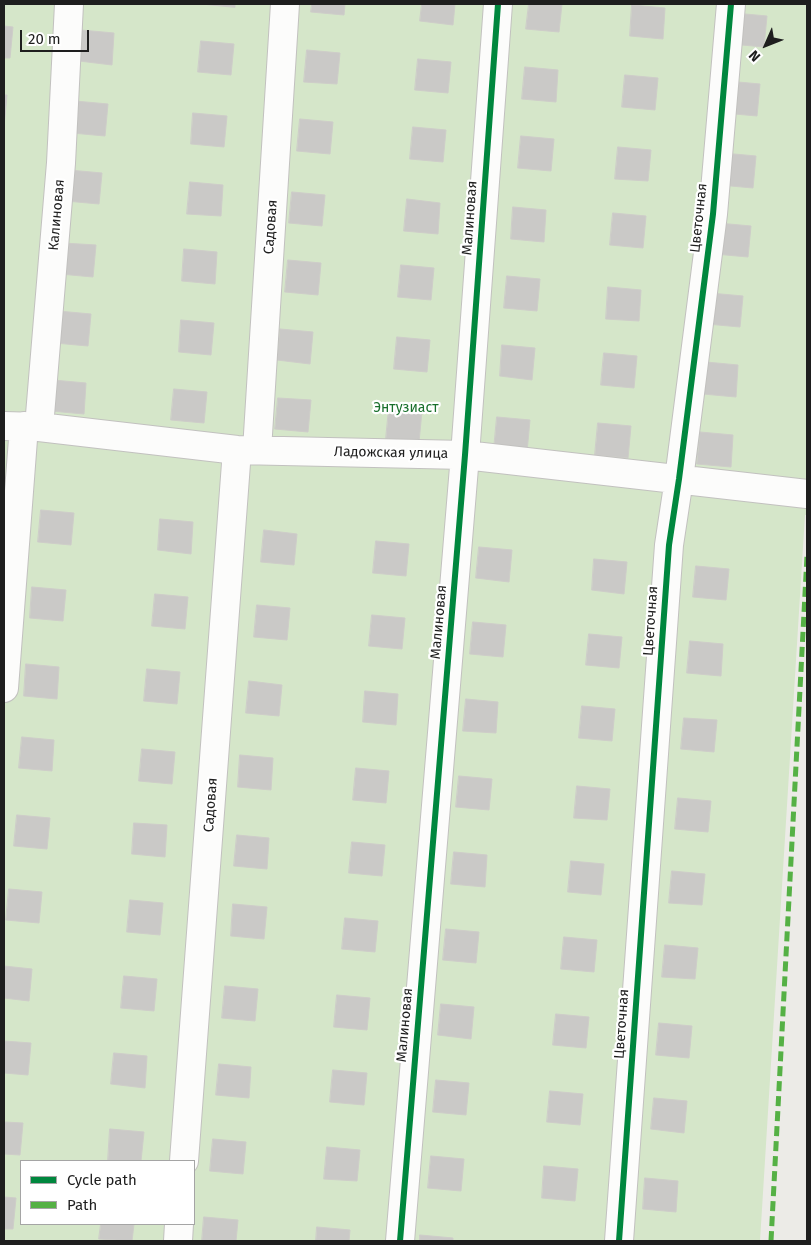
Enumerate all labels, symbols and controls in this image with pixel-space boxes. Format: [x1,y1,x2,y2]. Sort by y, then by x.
scale bar [22,20,91,52]
north arrow [741,20,791,70]
text: 20 m [28,30,61,48]
text: N [746,47,764,65]
street label: Калиновая [46,179,68,251]
street label: Малиновая [459,180,481,256]
street label: Цветочная [687,182,711,254]
street label: Садовая [261,199,281,255]
park label: Энтузиаст [374,400,438,416]
street label: Ладожская улица [334,444,448,462]
street label: Малиновая [427,584,451,660]
street label: Цветочная [640,586,662,656]
street label: Садовая [201,777,221,833]
street label: Малиновая [393,987,417,1063]
street label: Цветочная [611,989,633,1059]
legend [20,1160,195,1225]
text: Cycle path [67,1171,137,1189]
text: Path [67,1196,97,1214]

